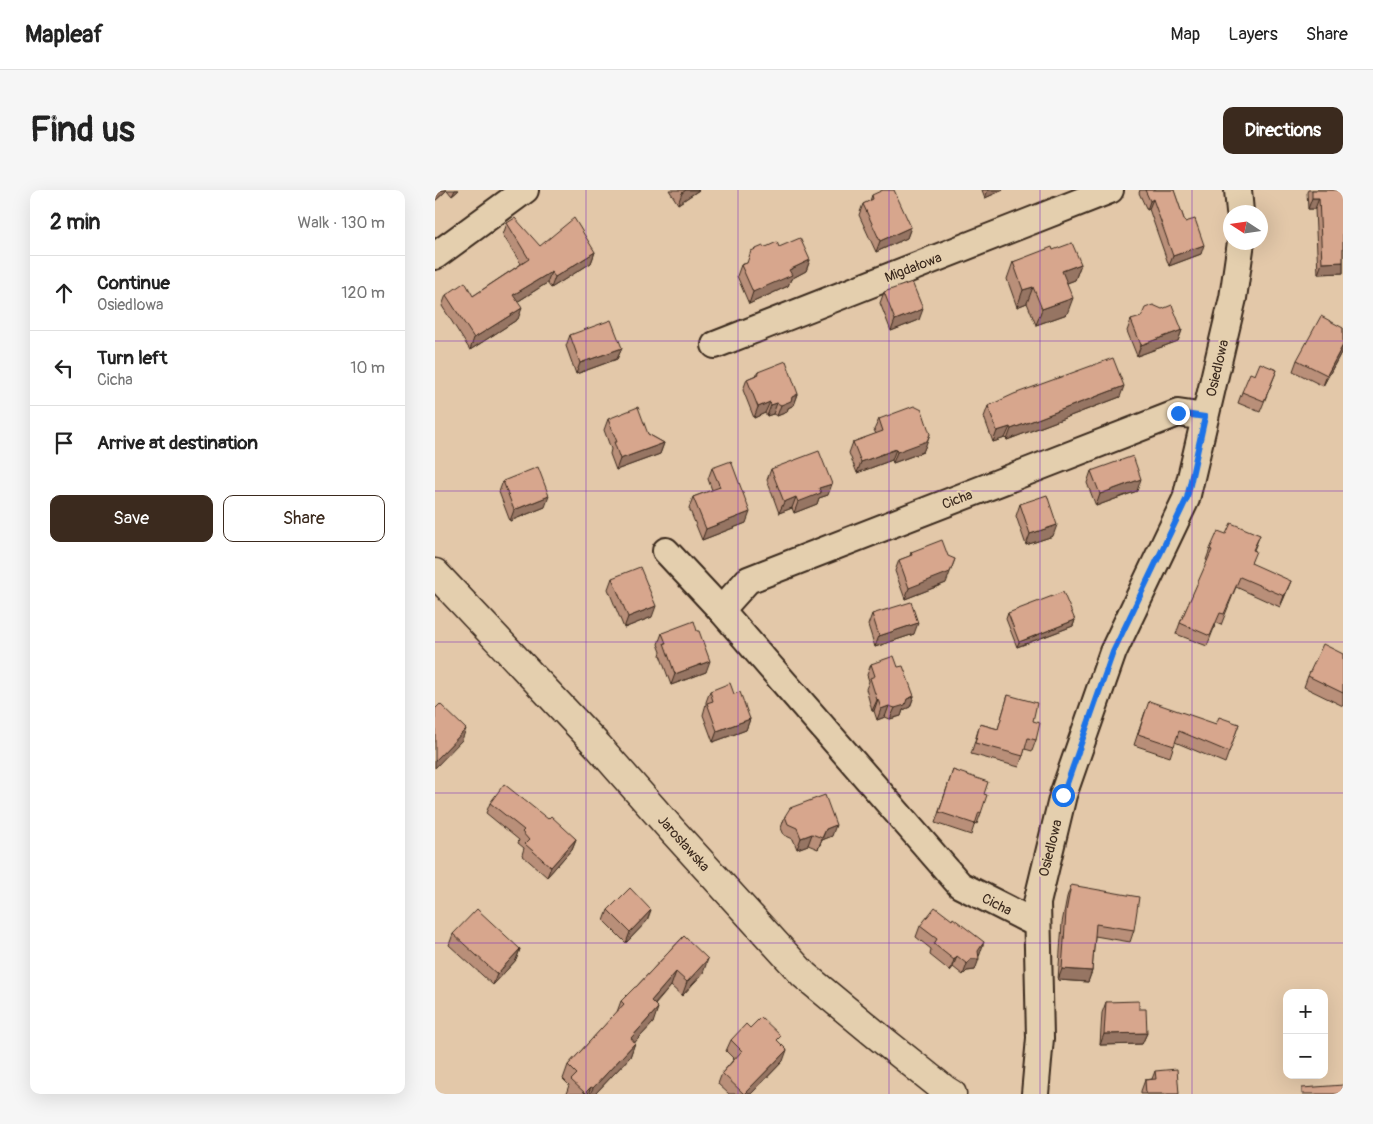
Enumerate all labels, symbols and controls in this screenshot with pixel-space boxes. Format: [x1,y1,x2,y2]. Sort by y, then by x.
text: Mapleaf [25,20,103,49]
text: Map [1171,23,1200,46]
text: Layers [1228,23,1278,46]
text: Share [1306,23,1348,46]
button: Directions [1223,107,1343,154]
text: Find us [30,108,135,152]
north arrow [1223,205,1268,250]
text: 2 min [50,209,100,236]
text: Walk · 130 m [298,213,385,233]
street label: Migdałowa [882,249,944,286]
text: Continue [97,271,170,295]
icon: ahead [50,279,78,307]
text: 120 m [341,283,385,303]
text: Osiedlowa [97,295,163,315]
street label: Osiedlowa [1203,338,1232,398]
text: Turn left [97,346,167,370]
icon: left [50,354,78,382]
text: 10 m [350,358,385,378]
text: Cicha [97,370,133,390]
route end [1167,402,1190,425]
icon: arrive [50,429,78,457]
text: Arrive at destination [97,431,258,455]
street label: Cicha [940,486,975,513]
button: Save [50,495,213,542]
button: Share [223,495,385,542]
route start [1052,784,1075,807]
street label: Jarosławska [654,812,713,875]
street label: Osiedlowa [1035,818,1066,878]
street label: Cicha [979,890,1015,919]
map controls [1283,989,1328,1079]
button: + [1283,989,1328,1034]
button: − [1283,1034,1328,1079]

